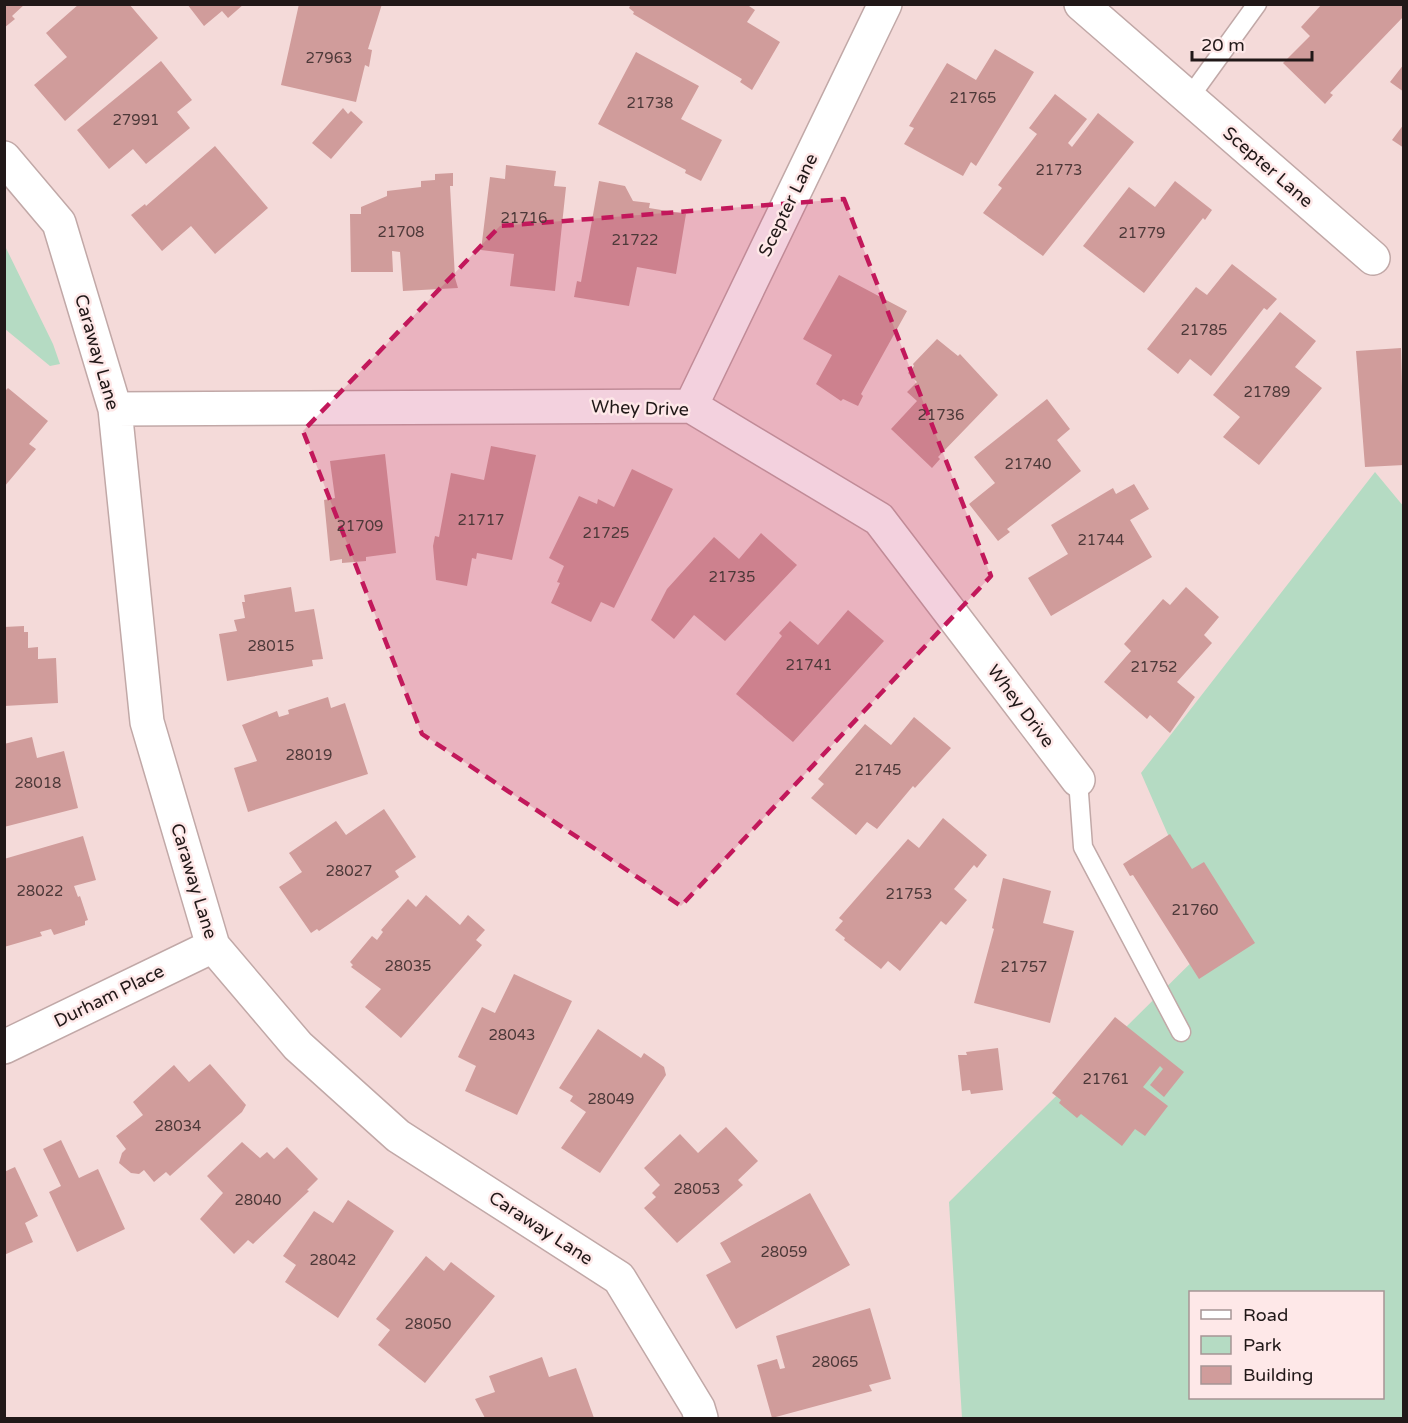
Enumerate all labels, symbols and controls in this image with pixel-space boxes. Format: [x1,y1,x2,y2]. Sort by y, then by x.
scale bar [1192,24,1312,62]
text: 20 m [1201,34,1245,56]
house number: 27963 [305,49,353,67]
house number: 21765 [949,89,997,107]
house number: 21738 [626,94,674,112]
house number: 27991 [112,111,160,129]
street label: Scepter Lane [1218,122,1318,212]
street label: Scepter Lane [754,150,822,260]
house number: 21773 [1035,161,1083,179]
house number: 21716 [500,209,548,227]
house number: 21708 [377,223,425,241]
house number: 21779 [1118,224,1166,242]
house number: 21722 [611,231,659,249]
street label: Caraway Lane [70,292,124,412]
house number: 21785 [1180,321,1228,339]
house number: 21789 [1243,383,1291,401]
street label: Whey Drive [591,395,689,421]
house number: 21736 [917,406,965,424]
house number: 21740 [1004,455,1052,473]
house number: 21717 [457,511,505,529]
house number: 21709 [336,517,384,535]
house number: 21725 [582,524,630,542]
house number: 21744 [1077,531,1125,549]
house number: 21735 [708,568,756,586]
house number: 28015 [247,637,295,655]
house number: 21741 [785,656,833,674]
house number: 21752 [1130,658,1178,676]
street label: Whey Drive [983,660,1059,752]
house number: 28019 [285,746,333,764]
house number: 21745 [854,761,902,779]
house number: 28018 [14,774,62,792]
street label: Caraway Lane [166,821,222,941]
house number: 28027 [325,862,373,880]
house number: 28022 [16,882,64,900]
house number: 21753 [885,885,933,903]
house number: 21760 [1171,901,1219,919]
house number: 28035 [384,957,432,975]
house number: 21757 [1000,958,1048,976]
street label: Durham Place [50,960,168,1032]
house number: 28043 [488,1026,536,1044]
house number: 21761 [1082,1070,1130,1088]
house number: 28049 [587,1090,635,1108]
house number: 28034 [154,1117,202,1135]
house number: 28053 [673,1180,721,1198]
street label: Caraway Lane [485,1186,597,1270]
house number: 28040 [234,1191,282,1209]
house number: 28059 [760,1243,808,1261]
house number: 28042 [309,1251,357,1269]
legend [1189,1291,1384,1399]
text: Road [1243,1304,1288,1326]
house number: 28050 [404,1315,452,1333]
text: Park [1243,1334,1282,1356]
house number: 28065 [811,1353,859,1371]
text: Building [1243,1364,1313,1386]

